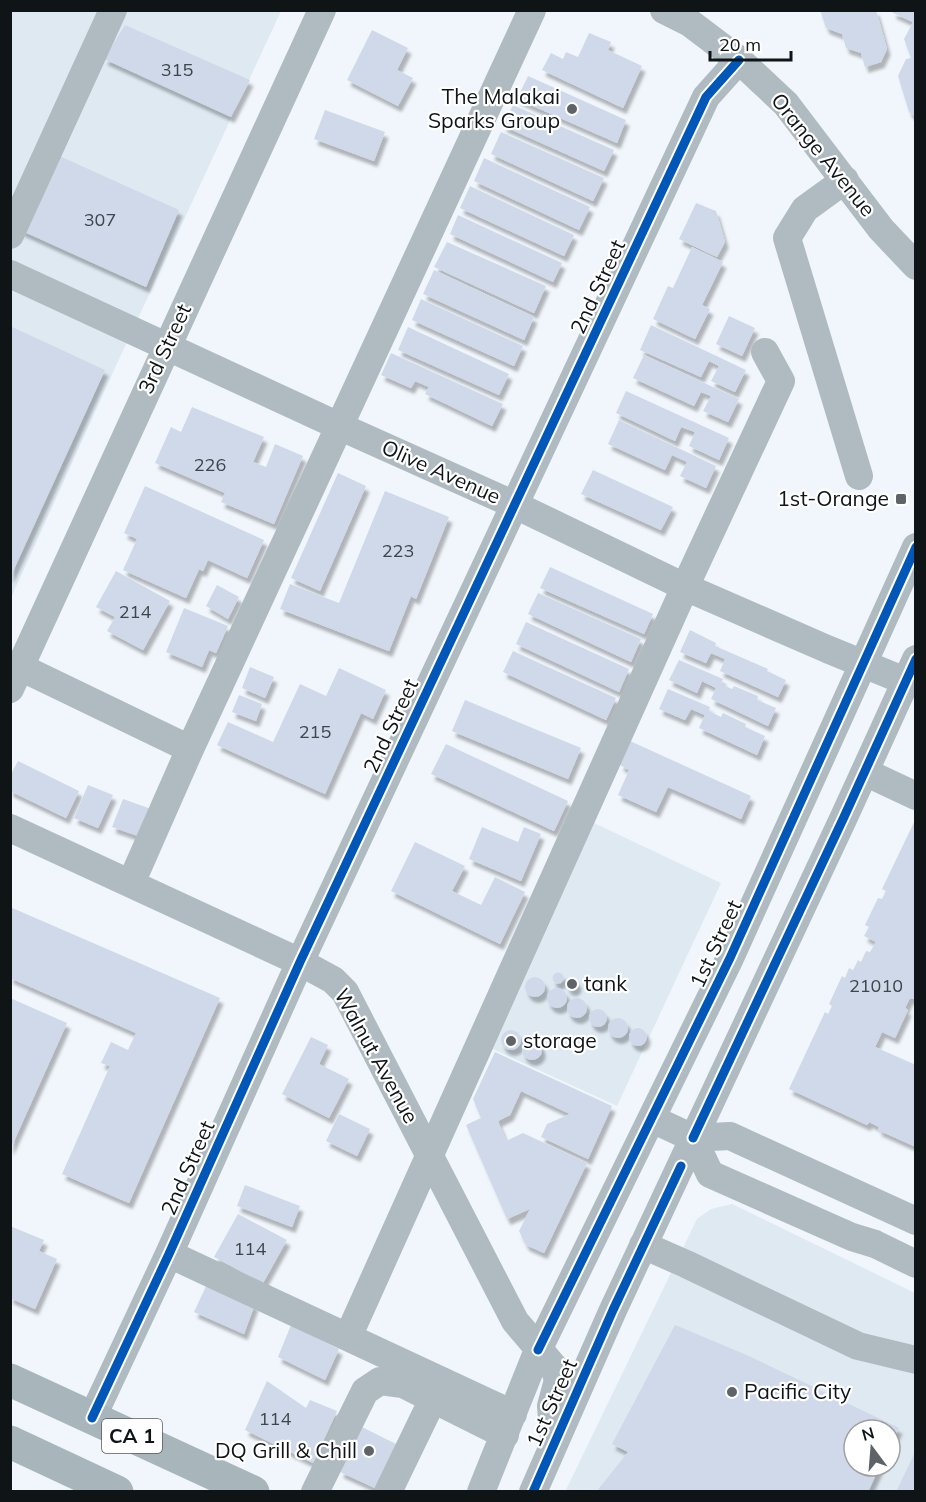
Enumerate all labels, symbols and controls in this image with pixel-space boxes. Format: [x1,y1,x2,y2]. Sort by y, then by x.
scale bar [710,24,791,62]
text: 20 m [719,33,761,56]
house number: 315 [161,58,193,81]
place label: The Malakai Sparks Group [428,83,560,133]
street label: Orange Avenue [766,87,882,221]
marker: The Malakai Sparks Group [565,102,579,116]
house number: 307 [84,208,116,231]
street label: 2nd Street [564,235,630,338]
street label: 3rd Street [132,299,196,398]
street label: Olive Avenue [378,433,505,509]
house number: 226 [194,453,226,476]
place label: 1st-Orange [777,485,889,511]
marker: 1st-Orange [894,492,908,506]
house number: 223 [382,539,414,562]
house number: 214 [119,600,151,623]
street label: 2nd Street [357,674,423,777]
house number: 215 [299,720,331,743]
street label: 1st Street [683,896,747,992]
place label: tank [584,970,627,996]
house number: 21010 [849,974,903,997]
marker: tank [565,977,579,991]
street label: Walnut Avenue [329,984,425,1127]
place label: storage [523,1027,597,1053]
marker: storage [504,1034,518,1048]
street label: 2nd Street [155,1116,220,1219]
house number: 114 [234,1237,266,1260]
street label: 1st Street [520,1354,582,1451]
place label: Pacific City [744,1378,851,1404]
marker: Pacific City [725,1385,739,1399]
house number: 114 [259,1407,291,1430]
north arrow [842,1418,902,1478]
road number: CA 1 [102,1419,162,1453]
text: N [859,1422,876,1445]
place label: DQ Grill & Chill [215,1437,357,1463]
marker: DQ Grill & Chill [362,1444,376,1458]

